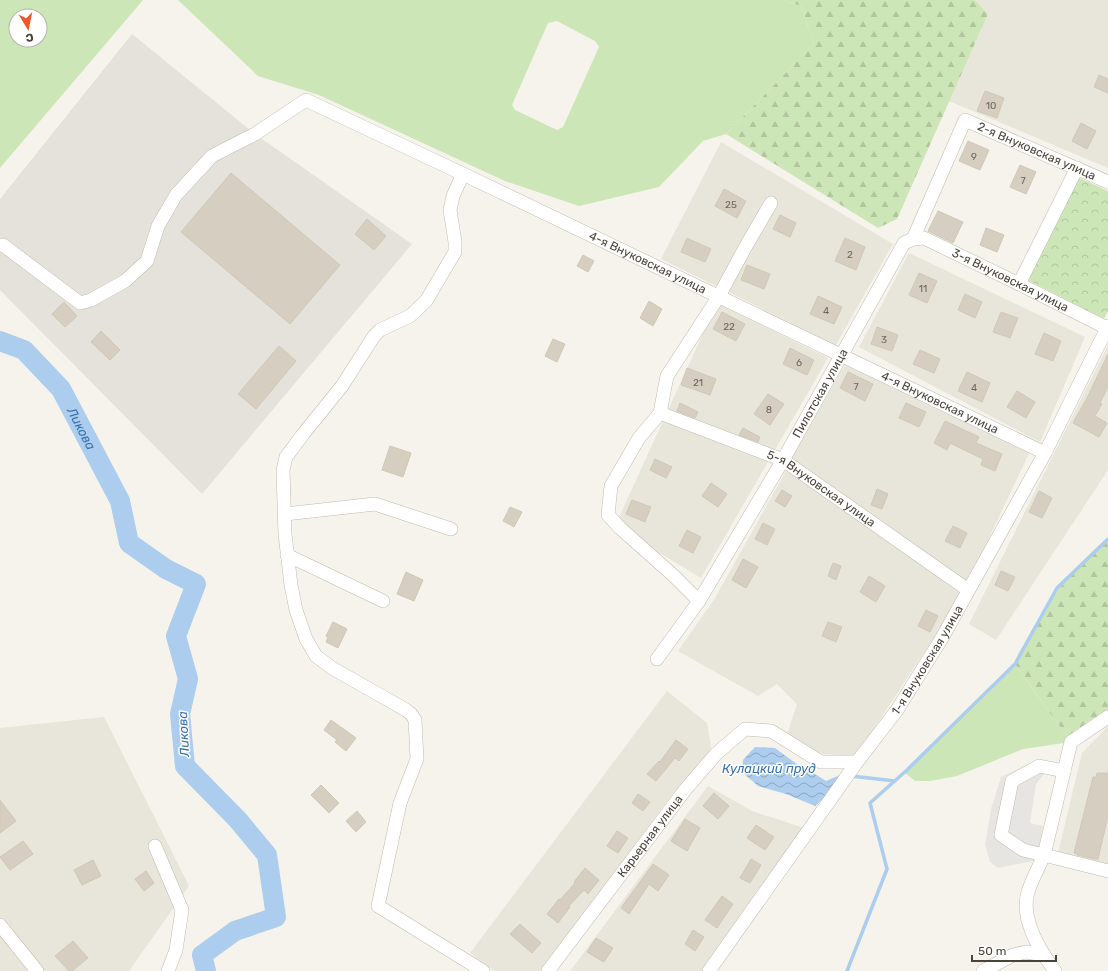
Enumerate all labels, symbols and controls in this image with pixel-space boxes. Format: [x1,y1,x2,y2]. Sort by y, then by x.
north arrow [8,8,48,48]
text: С [24,30,35,44]
house number: 10 [986,100,996,112]
street label: 2-я Внуковская улица [975,119,1098,183]
house number: 9 [971,151,977,163]
house number: 7 [1020,175,1026,187]
house number: 25 [725,199,737,211]
street label: 4-я Внуковская улица [587,228,708,297]
street label: 3-я Внуковская улица [950,246,1071,315]
house number: 2 [847,249,853,261]
house number: 11 [919,283,927,295]
house number: 4 [823,305,829,317]
house number: 22 [723,321,735,333]
house number: 3 [881,334,887,346]
street label: Пилотская улица [790,346,851,440]
house number: 6 [796,357,802,369]
street label: 4-я Внуковская улица [879,369,1001,437]
house number: 21 [693,377,703,389]
house number: 7 [853,381,859,393]
house number: 4 [971,382,977,394]
water label: Ликова [64,404,99,453]
house number: 8 [766,404,772,416]
street label: 5-я Внуковская улица [765,448,878,530]
street label: 1-я Внуковская улица [889,603,966,718]
water label: Ликова [175,710,192,758]
water label: Кулацкий пруд [722,761,816,776]
street label: Карьерная улица [614,792,686,880]
scale bar [972,937,1056,963]
text: 50 m [978,944,1006,958]

